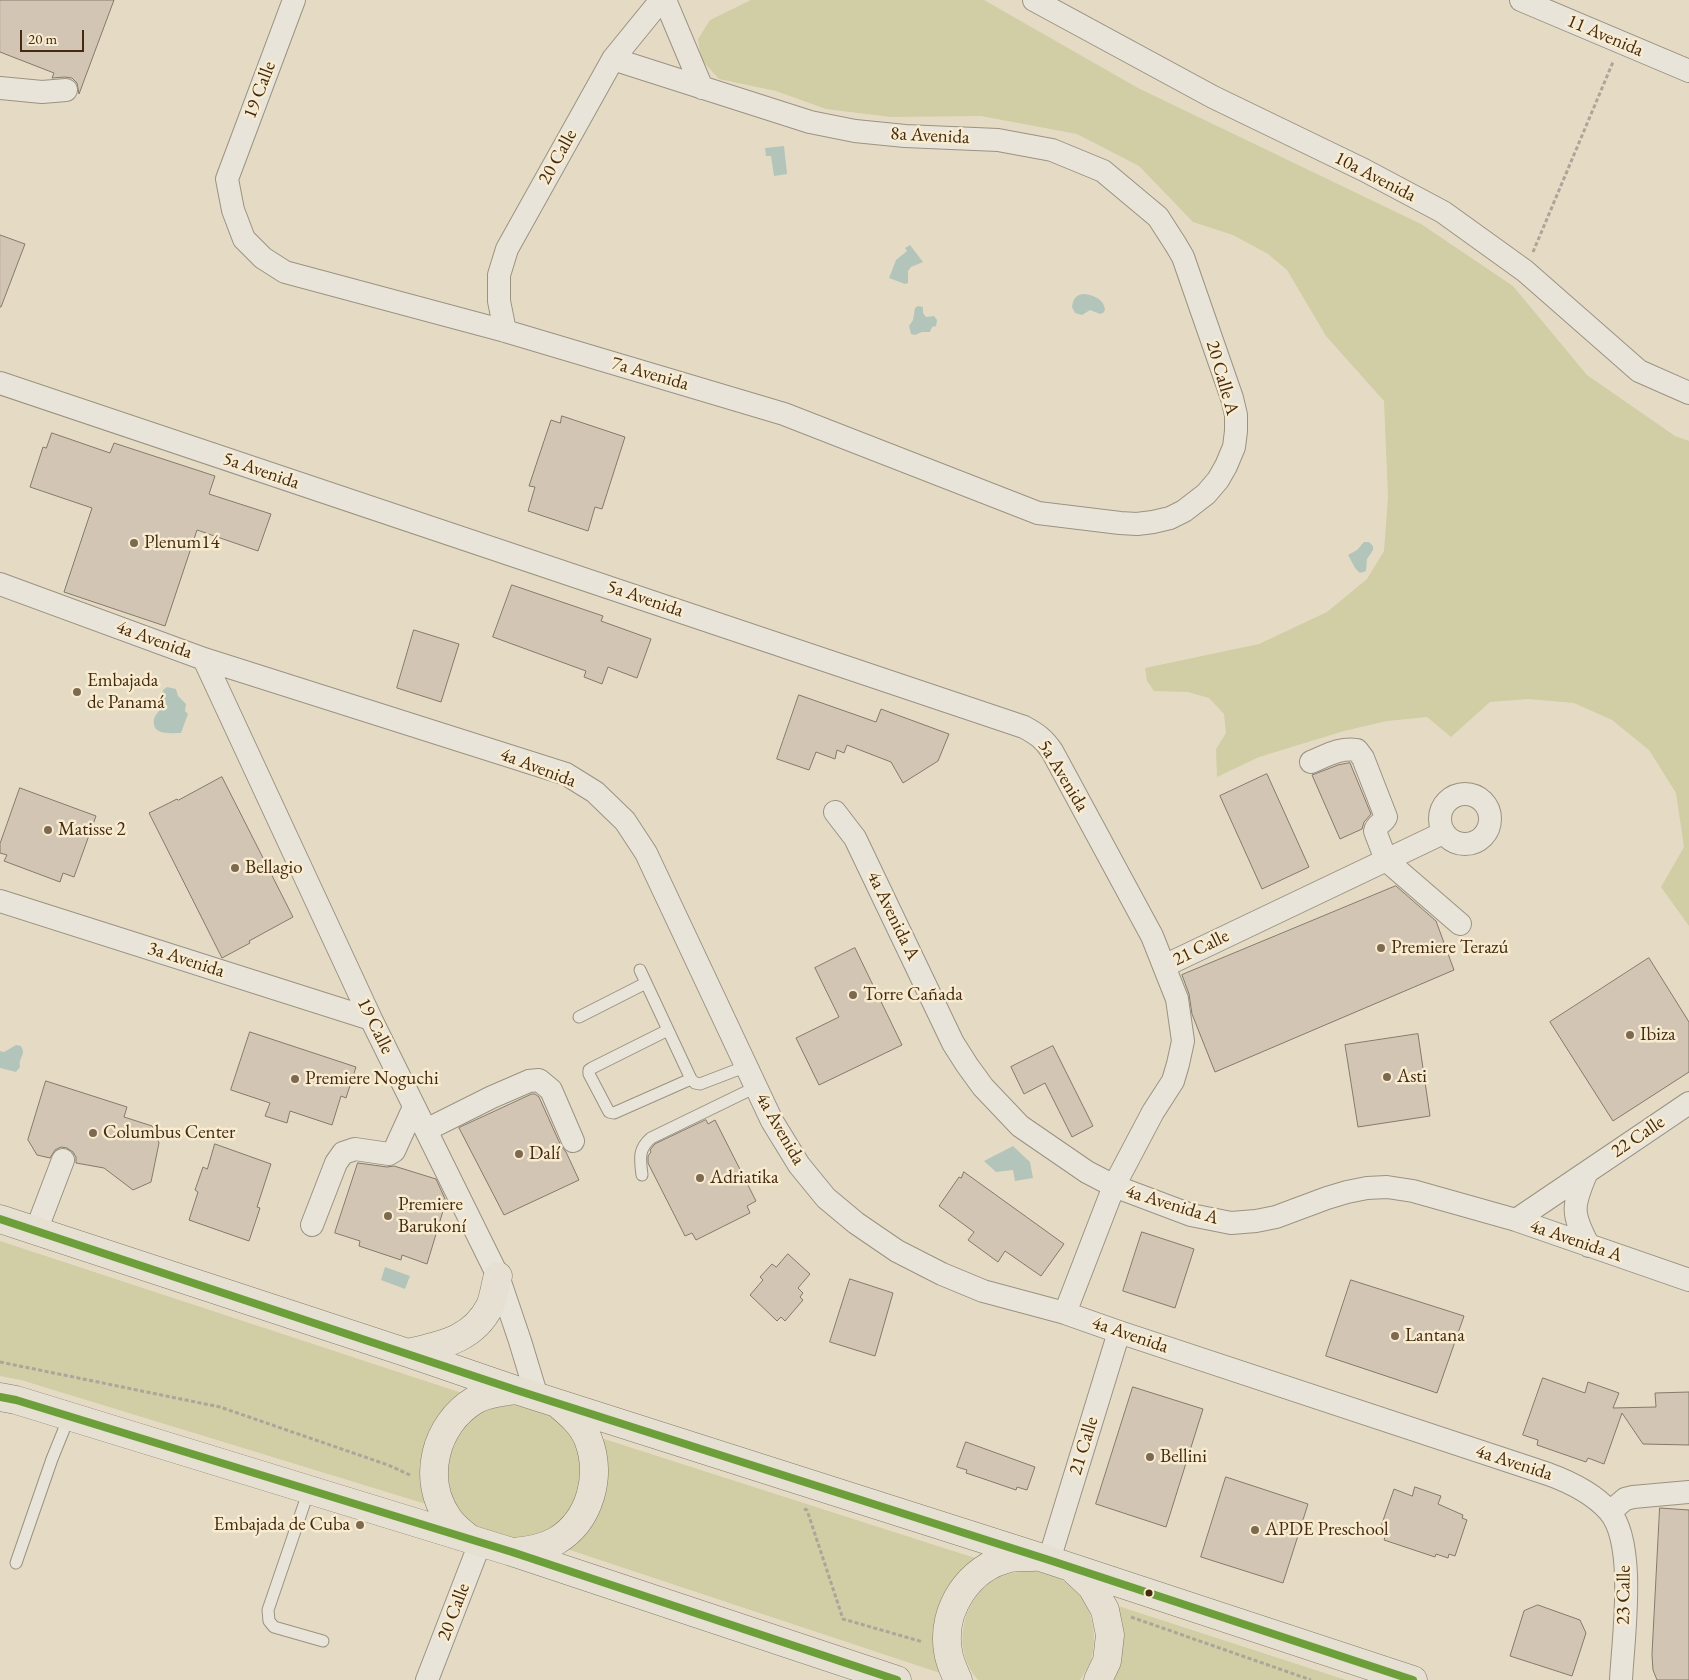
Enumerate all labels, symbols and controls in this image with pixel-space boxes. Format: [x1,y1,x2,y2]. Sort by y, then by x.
street label: 11 Avenida [1563,10,1647,62]
scale bar [22,20,86,52]
text: 20 m [28,29,57,48]
street label: 19 Calle [239,58,281,122]
street label: 8a Avenida [890,123,970,149]
street label: 20 Calle [534,125,582,189]
street label: 10a Avenida [1330,147,1420,207]
street label: 20 Calle A [1200,338,1244,418]
street label: 7a Avenida [609,352,691,396]
street label: 5a Avenida [220,447,302,495]
place label: Plenum14 [144,532,220,554]
marker: Plenum14 [128,537,140,549]
street label: 5a Avenida [604,575,686,623]
street label: 4a Avenida [113,616,195,664]
place label: Embajada de Panamá [87,670,165,714]
marker: Embajada de Panamá [71,686,83,698]
street label: 5a Avenida [1033,736,1093,816]
street label: 4a Avenida [497,743,579,793]
place label: Matisse 2 [58,819,126,841]
marker: Matisse 2 [42,824,54,836]
place label: Bellagio [245,857,303,879]
marker: Bellagio [229,862,241,874]
street label: 4a Avenida A [862,868,924,964]
street label: 21 Calle [1169,925,1233,971]
street label: 3a Avenida [145,937,227,983]
place label: Premiere Terazú [1391,937,1509,959]
marker: Premiere Terazú [1375,942,1387,954]
place label: Torre Cañada [863,984,963,1006]
marker: Torre Cañada [847,989,859,1001]
street label: 19 Calle [352,994,398,1058]
place label: Ibiza [1640,1024,1676,1046]
marker: Ibiza [1624,1029,1636,1041]
place label: Asti [1397,1066,1427,1088]
place label: Premiere Noguchi [305,1068,439,1090]
marker: Asti [1381,1071,1393,1083]
marker: Premiere Noguchi [289,1073,301,1085]
street label: 4a Avenida [750,1089,810,1169]
street label: 22 Calle [1607,1111,1669,1163]
place label: Columbus Center [103,1122,235,1144]
marker: Columbus Center [87,1127,99,1139]
place label: Dalí [529,1143,560,1165]
marker: Dalí [513,1148,525,1160]
place label: Adriatika [710,1167,778,1189]
marker: Adriatika [694,1172,706,1184]
street label: 4a Avenida A [1123,1180,1221,1230]
place label: Premiere Barukoní [398,1194,466,1238]
marker: Premiere Barukoní [382,1210,394,1222]
street label: 4a Avenida A [1527,1215,1625,1267]
street label: 4a Avenida [1089,1311,1171,1359]
place label: Lantana [1405,1325,1465,1347]
marker: Lantana [1389,1330,1401,1342]
street label: 21 Calle [1064,1414,1104,1478]
street label: 4a Avenida [1473,1440,1555,1486]
place label: Bellini [1160,1446,1207,1468]
marker: Bellini [1144,1451,1156,1463]
place label: Embajada de Cuba [214,1514,350,1536]
marker: Embajada de Cuba [354,1519,366,1531]
place label: APDE Preschool [1265,1519,1388,1541]
marker: APDE Preschool [1249,1524,1261,1536]
street label: 23 Calle [1612,1565,1636,1625]
street label: 20 Calle [433,1580,475,1644]
unlabelled marker [1144,1588,1154,1598]

